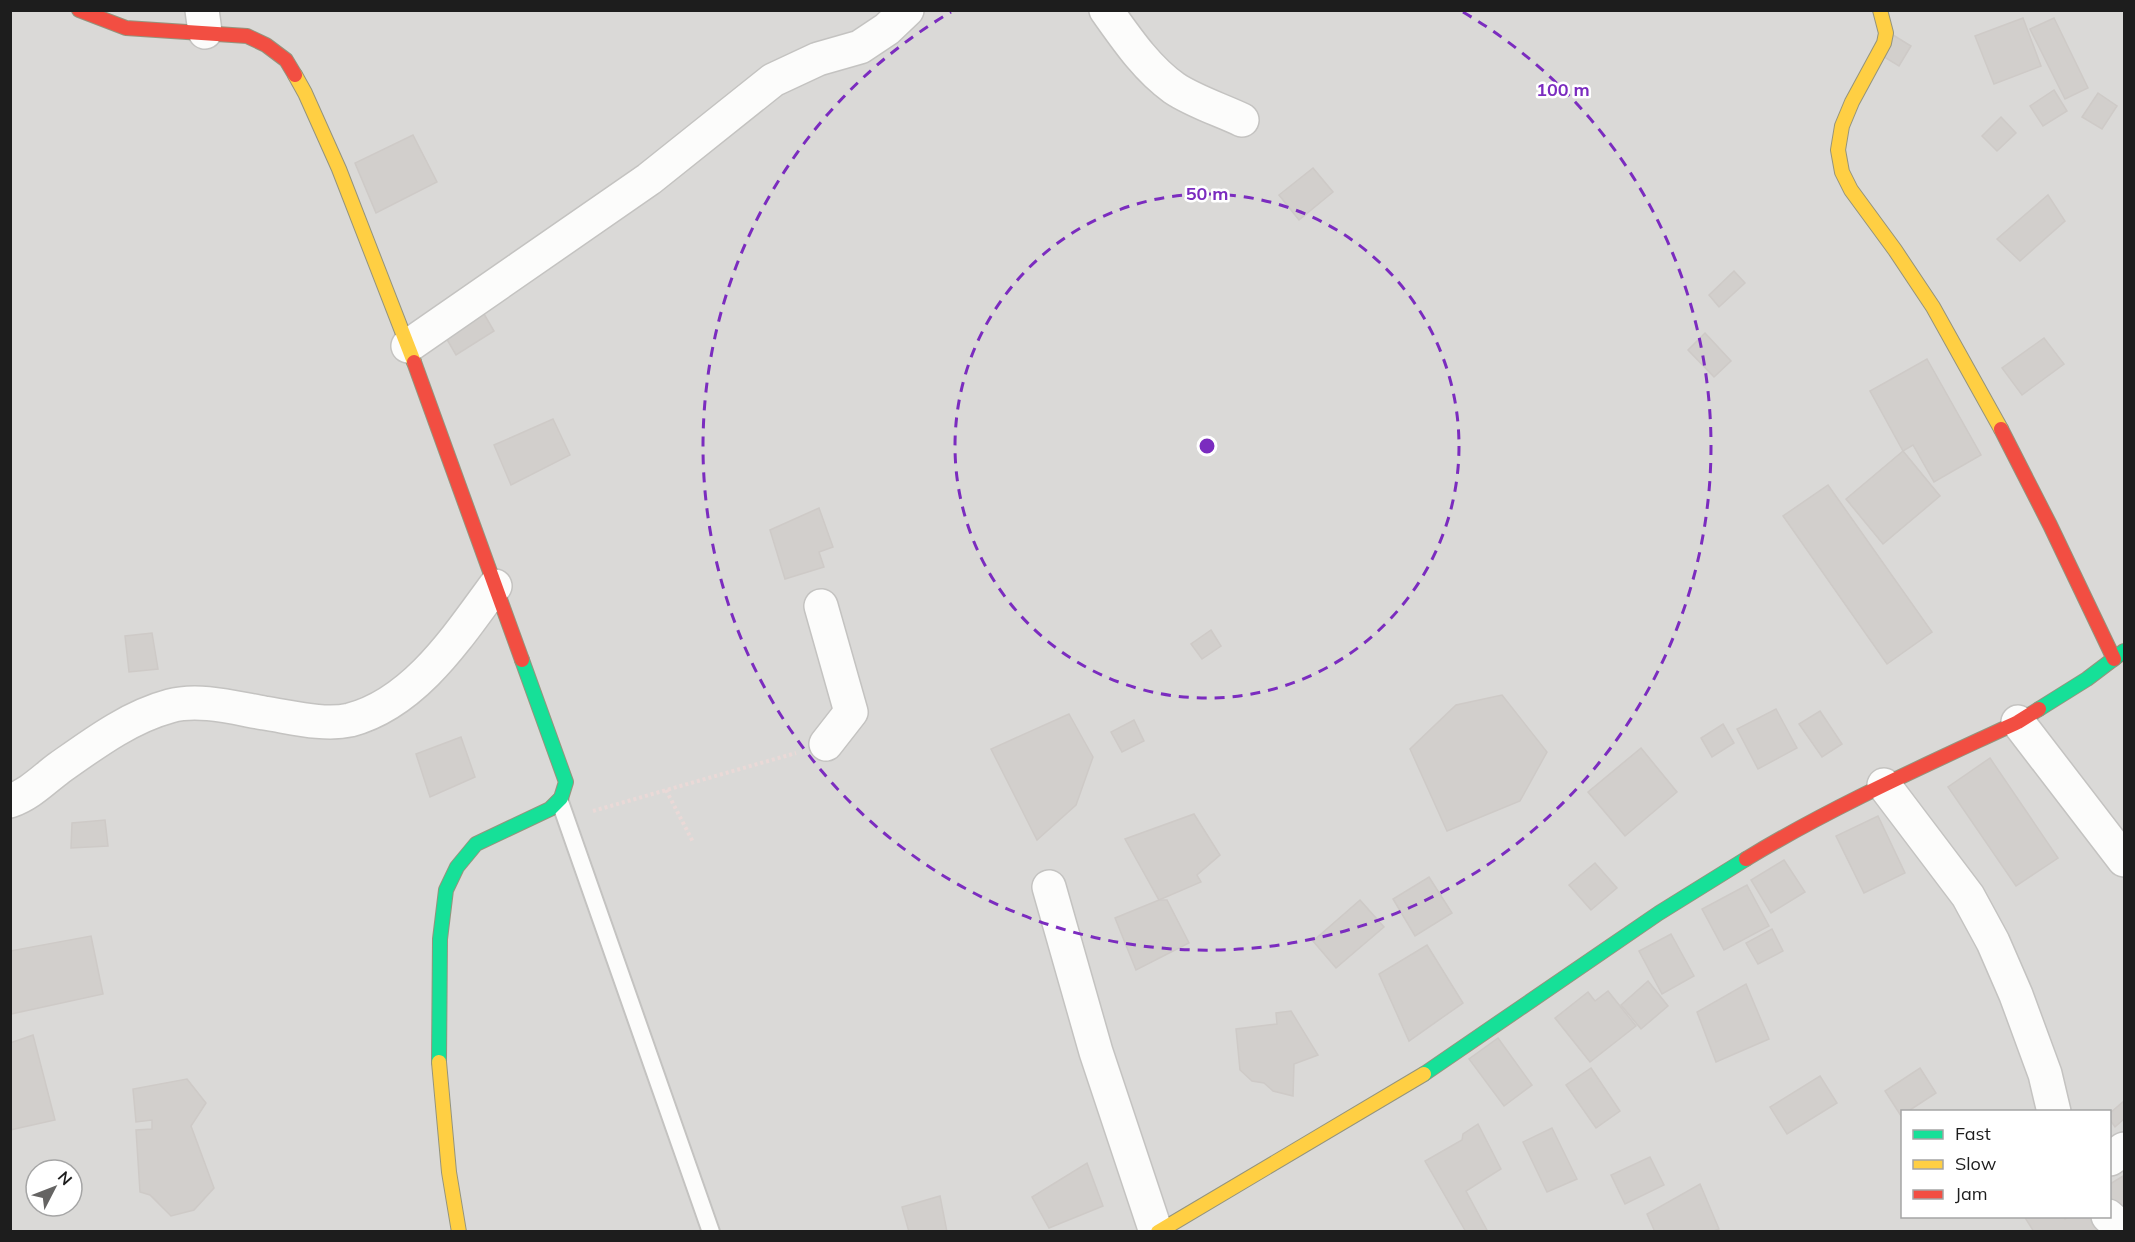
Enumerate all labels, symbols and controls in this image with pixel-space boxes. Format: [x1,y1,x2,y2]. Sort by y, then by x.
text: 100 m [1536,78,1590,101]
text: 50 m [1186,182,1228,205]
centre of rings [1197,436,1217,456]
legend [1901,1110,2111,1218]
text: Fast [1955,1122,1991,1145]
text: Slow [1955,1152,1997,1175]
north arrow [24,1158,84,1218]
text: N [54,1167,77,1189]
text: Jam [1955,1182,1988,1205]

